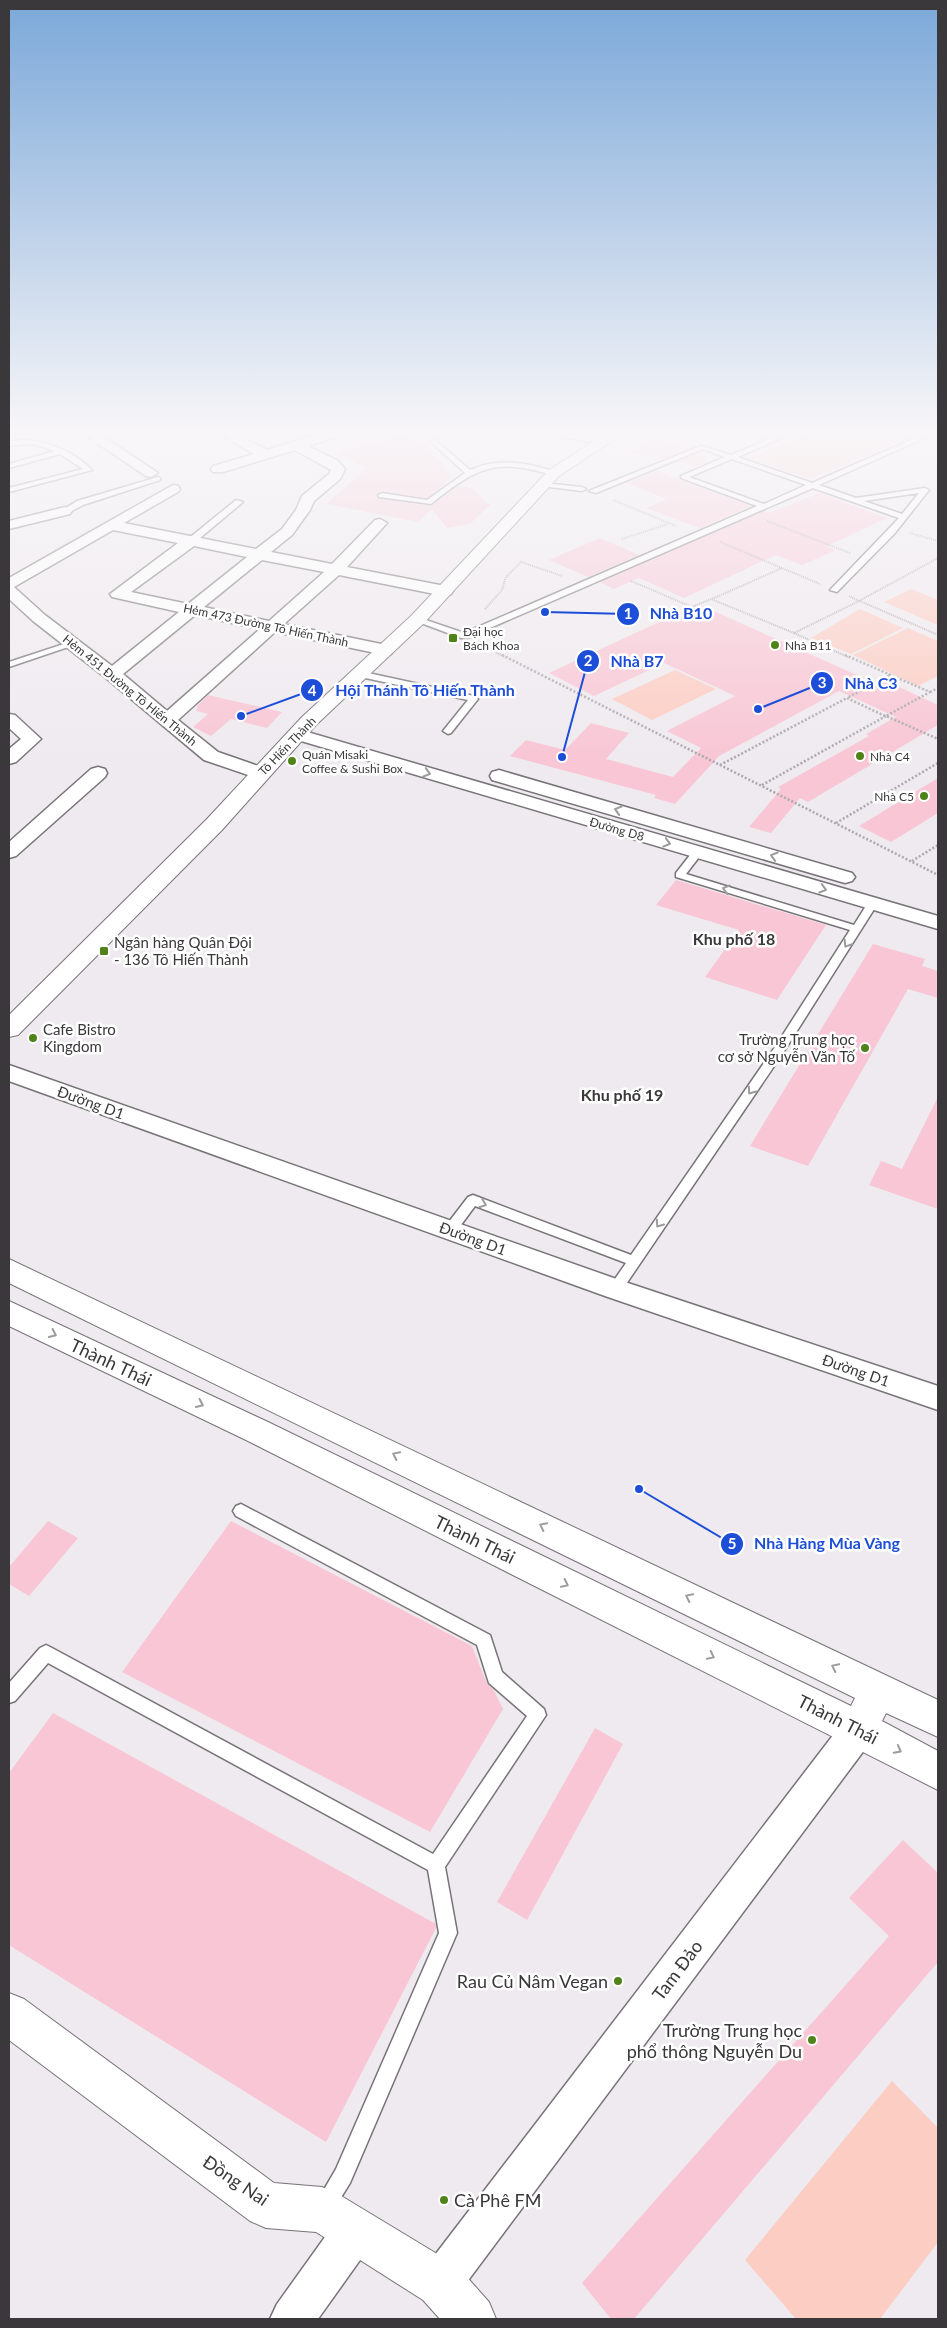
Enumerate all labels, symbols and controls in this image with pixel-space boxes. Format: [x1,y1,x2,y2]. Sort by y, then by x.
callout: Nhà B10 [615,598,722,629]
street label: Hẻm 473 Đường Tô Hiến Thành [182,600,350,650]
text: Nhà B10 [650,603,712,622]
text: 1 [624,604,632,622]
place label: Đại học Bách Khoa [463,624,520,653]
street label: Hẻm 451 Đường Tô Hiến Thành [60,631,200,749]
marker: Đại học Bách Khoa [447,632,459,644]
place label: Nhà B11 [785,638,832,653]
marker: Nhà B11 [769,639,781,651]
callout: Nhà B7 [576,646,674,677]
text: 2 [584,651,593,669]
text: Nhà B7 [610,651,664,670]
callout: Nhà C3 [809,668,908,699]
text: 3 [818,673,826,691]
text: Nhà C3 [844,673,898,692]
callout: Hội Thánh Tô Hiến Thành [300,675,526,706]
text: Hội Thánh Tô Hiến Thành [335,680,515,699]
text: 4 [308,681,317,699]
street label: Tô Hiến Thành [255,713,319,779]
place label: Quán Misaki Coffee & Sushi Box [302,747,403,776]
place label: Nhà C4 [870,749,910,764]
marker: Nhà C4 [854,750,866,762]
marker: Quán Misaki Coffee & Sushi Box [286,755,298,767]
one-way arrow [423,767,431,777]
place label: Nhà C5 [874,789,914,804]
marker: Nhà C5 [918,790,930,802]
one-way arrow [615,806,623,816]
street label: Đường D8 [588,814,646,844]
one-way arrow [663,838,671,848]
one-way arrow [771,851,779,861]
one-way arrow [819,883,827,893]
one-way arrow [723,884,731,894]
district label: Khu phố 18 [693,929,775,948]
place label: Ngân hàng Quân Đội - 136 Tô Hiến Thành [114,933,252,968]
one-way arrow [843,939,853,948]
marker: Ngân hàng Quân Đội - 136 Tô Hiến Thành [98,945,110,957]
place label: Cafe Bistro Kingdom [43,1020,116,1055]
place label: Trường Trung học cơ sở Nguyễn Văn Tố [718,1030,856,1065]
marker: Cafe Bistro Kingdom [27,1032,39,1044]
marker: Trường Trung học cơ sở Nguyễn Văn Tố [859,1042,871,1054]
street label: Đường D1 [55,1082,127,1122]
district label: Khu phố 19 [581,1085,663,1104]
one-way arrow [748,1085,757,1094]
one-way arrow [478,1198,487,1208]
street label: Đường D1 [437,1218,509,1258]
one-way arrow [656,1219,665,1228]
one-way arrow [48,1328,57,1338]
street label: Thành Thái [67,1334,155,1390]
street label: Đường D1 [820,1350,892,1390]
one-way arrow [195,1398,204,1408]
one-way arrow [393,1451,402,1461]
street label: Thành Thái [431,1510,519,1568]
one-way arrow [539,1522,548,1532]
callout: Nhà Hàng Mùa Vàng [719,1528,911,1559]
text: Nhà Hàng Mùa Vàng [754,1533,901,1552]
text: 5 [728,1534,736,1552]
one-way arrow [560,1578,569,1588]
one-way arrow [685,1592,694,1603]
one-way arrow [706,1650,715,1660]
one-way arrow [832,1664,841,1674]
street label: Thành Thái [794,1689,882,1749]
one-way arrow [893,1744,902,1754]
street label: Tam Đảo [647,1936,707,2004]
place label: Rau Củ Nâm Vegan [457,1970,608,1992]
marker: Rau Củ Nâm Vegan [612,1975,624,1987]
place label: Trường Trung học phổ thông Nguyễn Du [627,2019,802,2062]
marker: Trường Trung học phổ thông Nguyễn Du [806,2034,818,2046]
street label: Đồng Nai [199,2150,273,2210]
place label: Cà Phê FM [454,2189,541,2211]
marker: Cà Phê FM [438,2194,450,2206]

